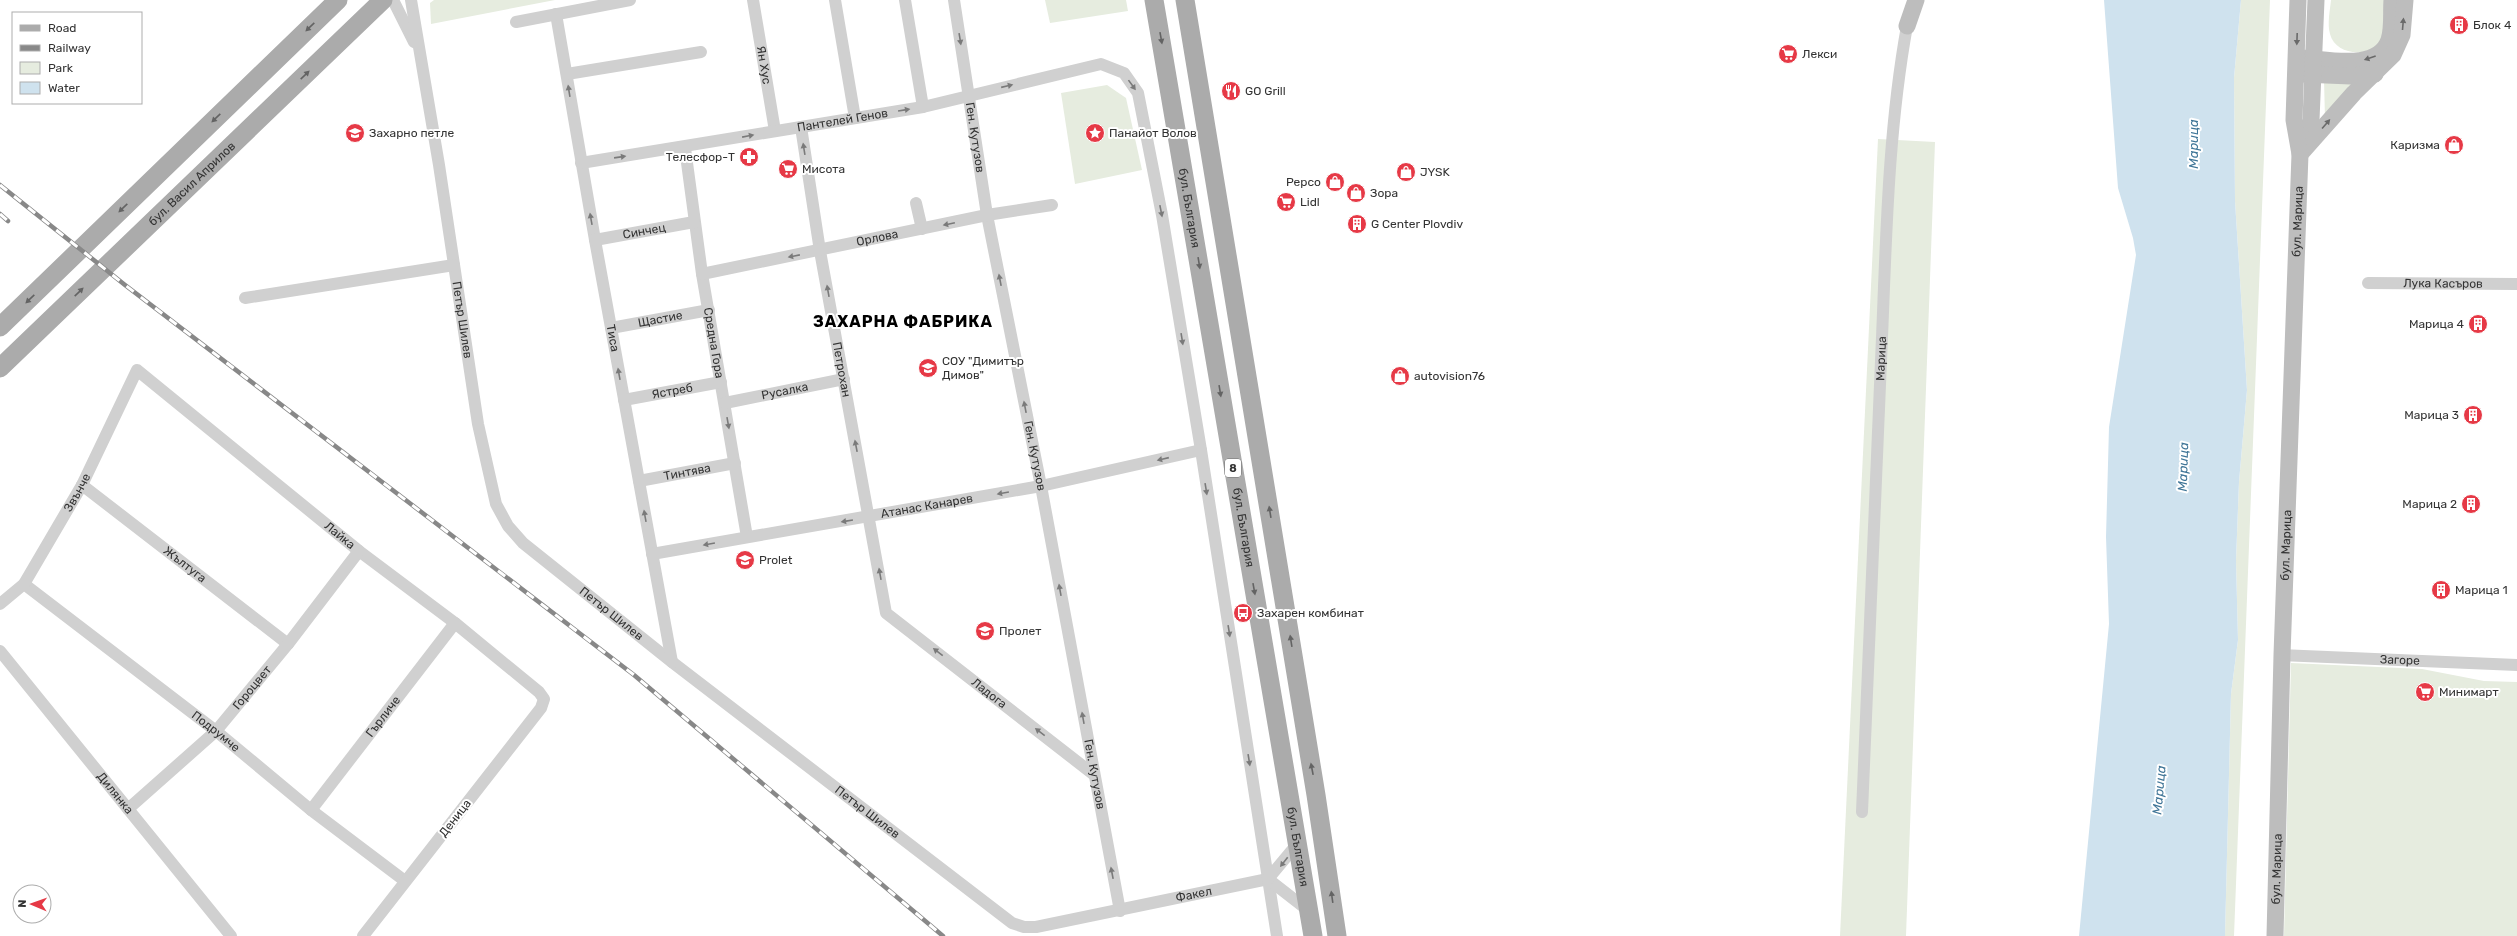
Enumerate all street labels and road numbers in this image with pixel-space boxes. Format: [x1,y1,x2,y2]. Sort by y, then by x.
street label: Ян Хус [754,45,774,86]
street label: Ген. Кутузов [963,101,987,174]
street label: Пантелей Генов [796,106,889,135]
street label: бул. Васил Априлов [146,139,238,229]
street label: бул. България [1176,167,1203,249]
street label: бул. Марица [2289,186,2306,257]
street label: Синчец [622,220,667,242]
street label: Орлова [855,227,899,249]
street label: Лука Касъров [2403,276,2483,291]
street label: Петър Шилев [450,280,475,360]
street label: Средна Гора [701,306,727,379]
street label: Щастие [637,308,684,330]
street label: Тиса [604,323,622,353]
street label: Марица [1873,336,1889,381]
street label: Петрохан [830,341,854,398]
street label: Русалка [760,379,809,402]
street label: Ястреб [650,380,694,402]
street label: Ген. Кутузов [1021,420,1049,492]
road number: 8 [1225,459,1241,477]
street label: Тинтява [662,461,712,483]
street label: Звънче [61,471,94,514]
street label: бул. България [1230,487,1257,568]
street label: Атанас Канарев [880,491,974,521]
street label: бул. Марица [2278,510,2294,581]
street label: Лайка [322,519,358,552]
street label: Жълтуга [161,544,209,585]
street label: Петър Шилев [577,584,646,643]
street label: Загоре [2380,652,2420,668]
street label: Гороцвет [230,663,274,712]
street label: Ладога [969,675,1010,711]
street label: Гърличе [363,693,403,740]
street label: Подрумче [189,708,243,755]
street label: Ген. Кутузов [1081,738,1108,811]
street label: Дилянка [94,769,136,817]
street label: Петър Шилев [832,783,903,841]
street label: Деница [436,796,474,840]
street label: бул. България [1284,806,1312,888]
street label: бул. Марица [2269,833,2285,905]
street label: Факел [1174,884,1213,905]

